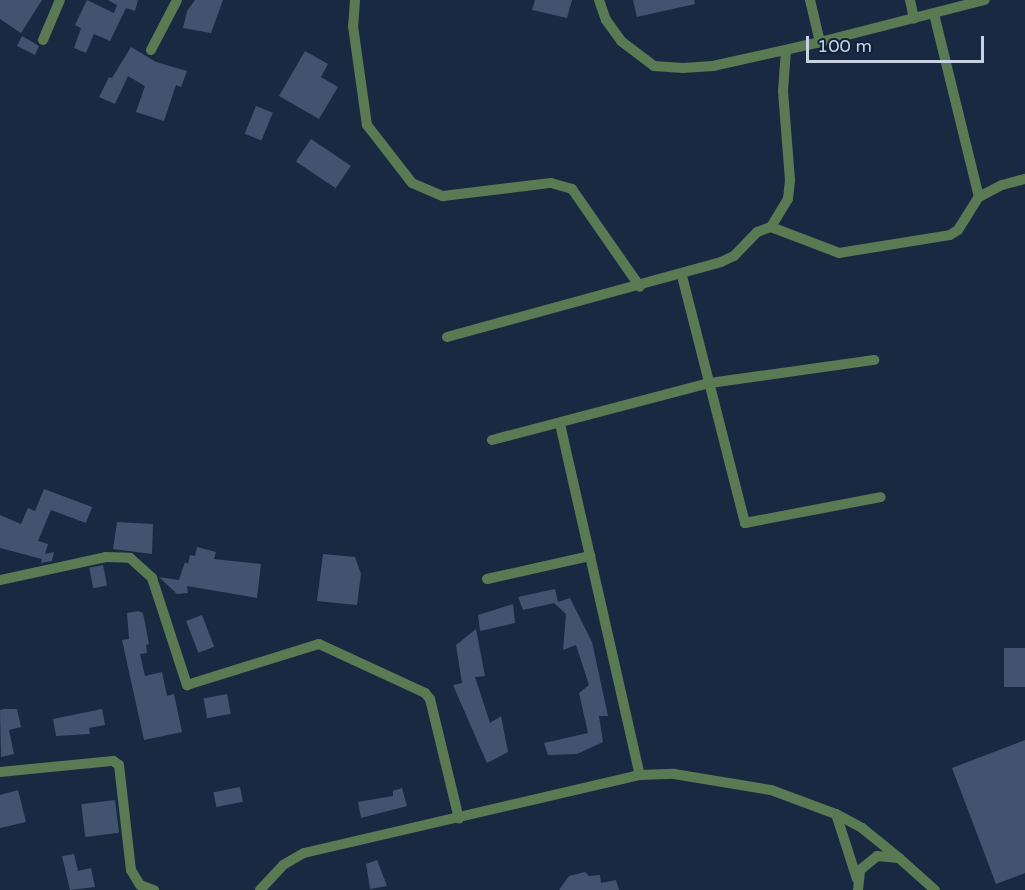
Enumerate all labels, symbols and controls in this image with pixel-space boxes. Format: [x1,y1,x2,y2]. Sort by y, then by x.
scale bar [809,24,988,62]
text: 100 m [817,35,872,57]

